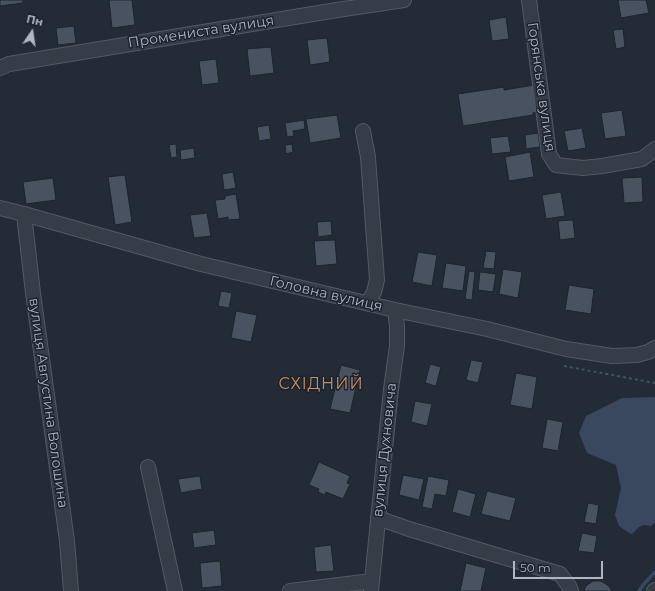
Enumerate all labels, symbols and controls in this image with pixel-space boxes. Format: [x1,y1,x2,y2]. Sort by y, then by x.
north arrow [12,12,52,52]
text: Пн [25,12,44,29]
street label: Промениста вулиця [127,12,275,52]
street label: Горянська вулиця [524,21,558,153]
street label: Головна вулиця [268,273,384,315]
street label: вулиця Августина Волошина [25,297,71,509]
district label: СХІДНИЙ [278,374,364,394]
street label: вулиця Духновича [370,382,400,518]
scale bar [515,553,605,579]
text: 50 m [520,560,551,575]

